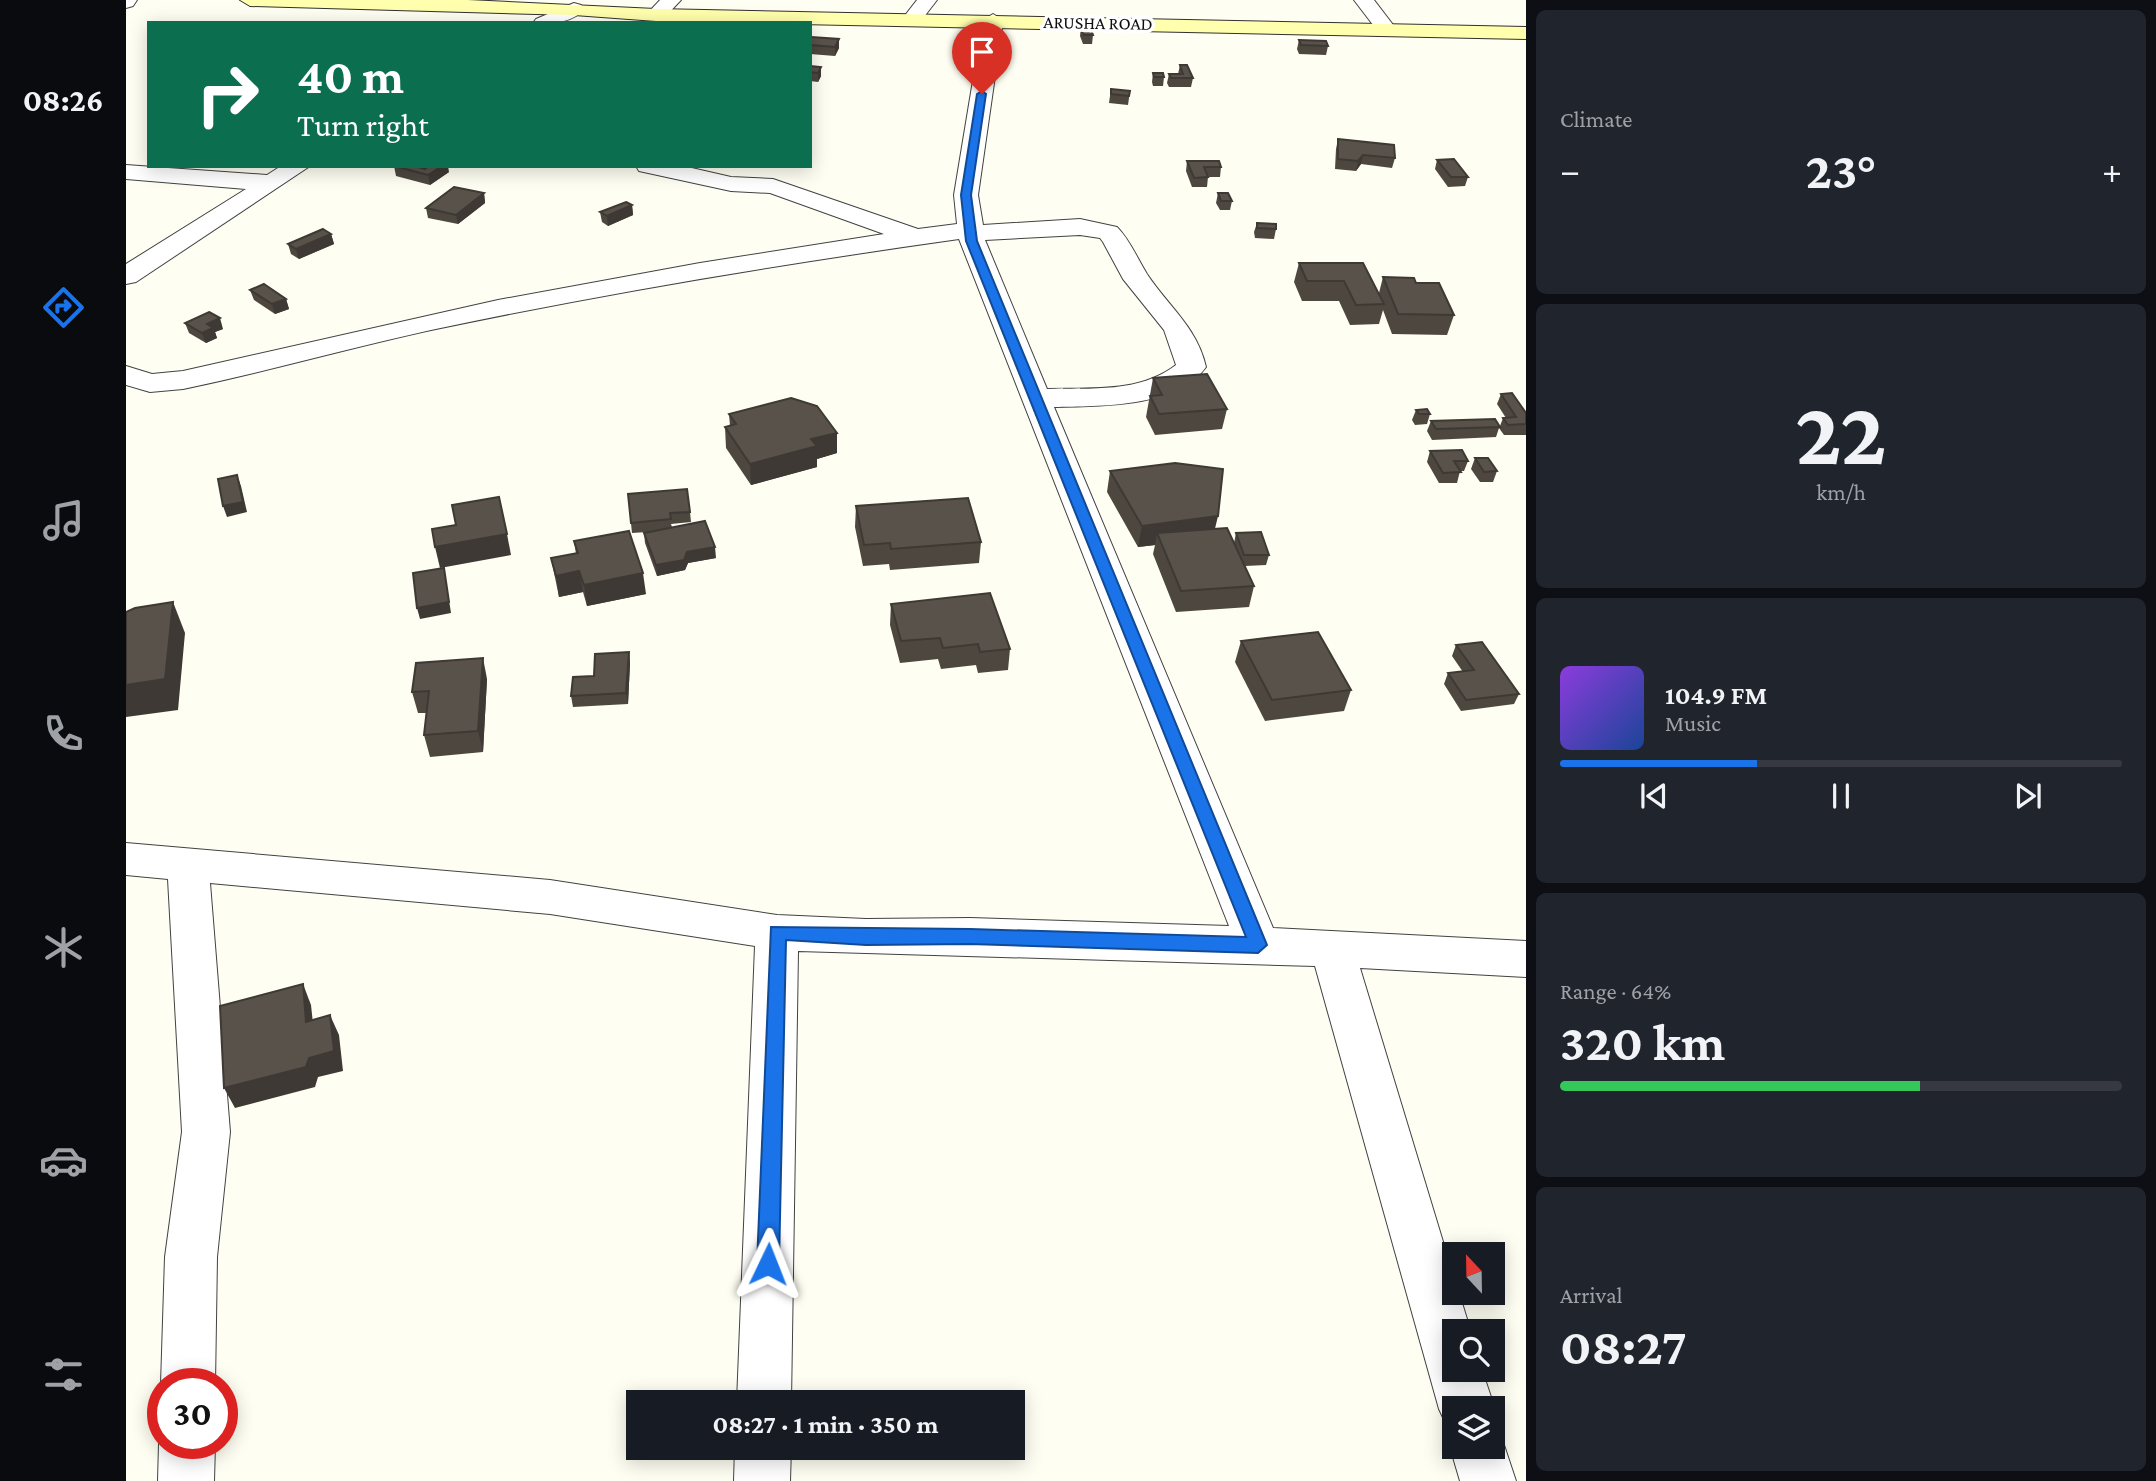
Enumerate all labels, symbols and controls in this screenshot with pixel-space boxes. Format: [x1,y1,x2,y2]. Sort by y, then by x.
street label: ARUSHA ROAD [1043,12,1153,34]
pin [952,22,1012,94]
icon: arrive [963,33,1001,71]
icon: right [182,49,273,140]
text: 40 m [297,49,404,104]
text: 08:26 [23,82,103,118]
text: Climate [1560,106,1632,132]
text: Turn right [297,107,429,143]
text: 23° [1805,141,1877,199]
text: − [1560,149,1580,191]
text: + [2102,149,2122,191]
icon: directions [39,283,88,332]
text: 22 [1795,382,1887,484]
text: km/h [1816,479,1866,505]
icon: music [39,496,88,545]
text: 104.9 FM [1665,681,1767,710]
icon: phone [39,709,88,758]
text: Music [1665,710,1721,736]
icon: previous [1635,777,1673,815]
icon: pause [1822,777,1860,815]
icon: next [2009,777,2047,815]
icon: climate [39,923,88,972]
text: Range · 64% [1560,978,1671,1004]
text: 320 km [1560,1013,1725,1071]
icon: car [39,1136,88,1185]
position arrow [731,1227,805,1301]
north arrow [1442,1242,1505,1306]
map controls [1442,1242,1505,1459]
text: Arrival [1560,1282,1623,1308]
text: 08:27 [1560,1317,1687,1375]
button: search [1442,1319,1505,1382]
icon: filters [39,1350,88,1399]
speed limit sign: 30 [147,1368,238,1459]
button: layers [1442,1396,1505,1459]
text: 08:27 · 1 min · 350 m [713,1410,939,1439]

